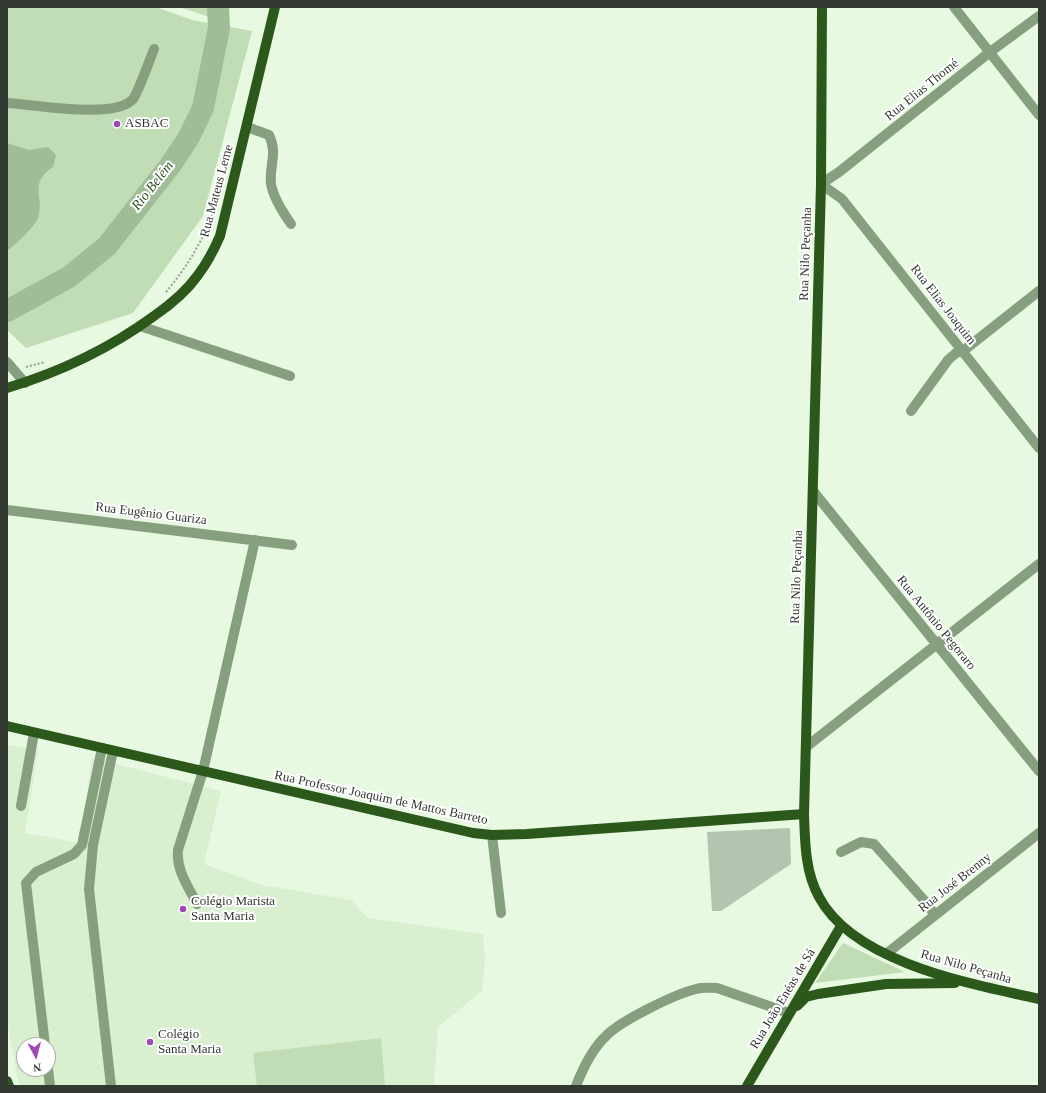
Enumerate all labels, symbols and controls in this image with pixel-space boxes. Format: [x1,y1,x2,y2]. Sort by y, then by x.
street label: Rua Elias Thomé [882,56,962,124]
place label: ASBAC [125,116,168,132]
marker: ASBAC [112,119,122,129]
street label: Rua Mateus Leme [197,143,237,239]
water label: Rio Belém [129,158,177,214]
street label: Rua Nilo Peçanha [797,207,815,301]
street label: Rua Elias Joaquim [907,262,979,348]
street label: Rua Eugênio Guariza [95,499,207,529]
street label: Rua Nilo Peçanha [788,530,806,624]
street label: Rua Antônio Pegoraro [893,573,979,673]
street label: Rua Professor Joaquim de Mattos Barreto [273,768,489,828]
street label: Rua José Brenny [915,850,995,916]
place label: Colégio Marista Santa Maria [191,894,275,925]
marker: Colégio Marista Santa Maria [178,904,188,914]
street label: Rua João Enéas de Sá [747,946,819,1052]
street label: Rua Nilo Peçanha [919,947,1013,987]
place label: Colégio Santa Maria [158,1027,221,1058]
north arrow [16,1037,56,1077]
marker: Colégio Santa Maria [145,1037,155,1047]
text: N [33,1061,42,1074]

